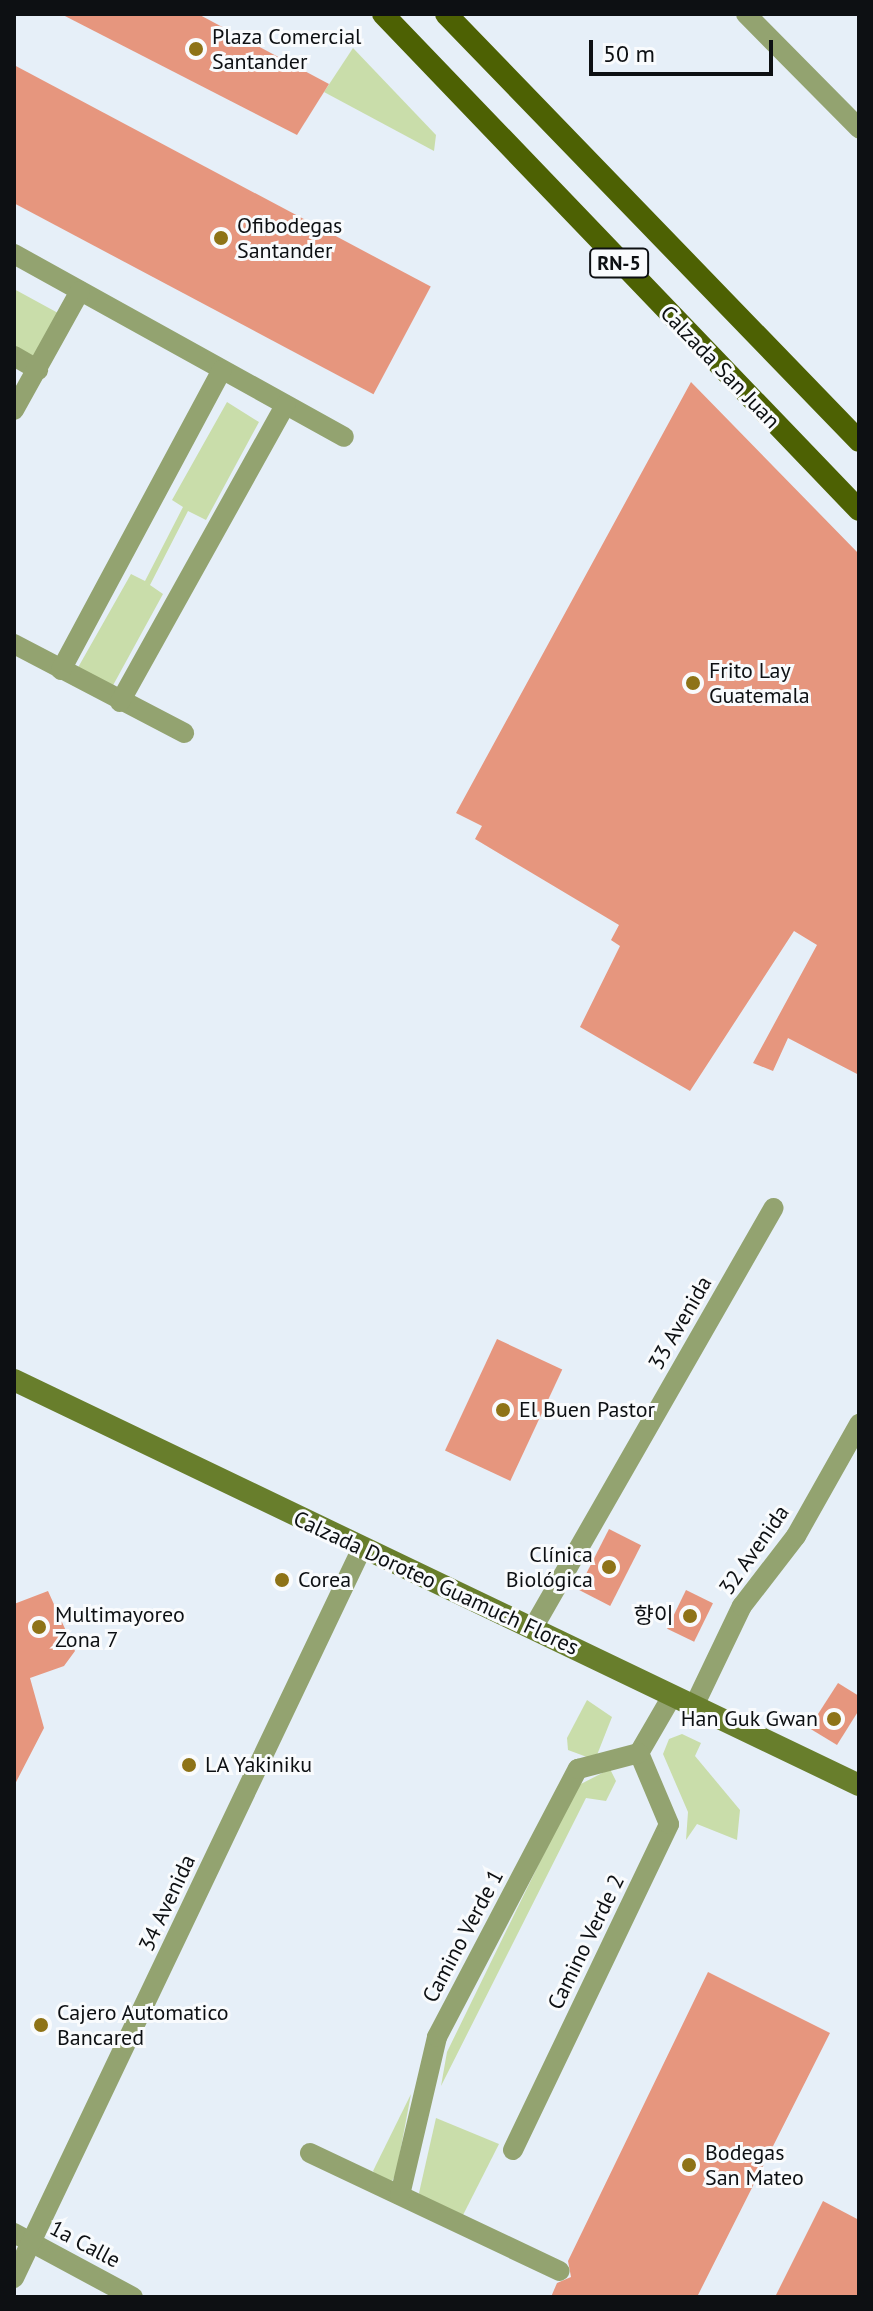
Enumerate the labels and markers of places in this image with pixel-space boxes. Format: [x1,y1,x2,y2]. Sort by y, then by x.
place label: Plaza Comercial Santander [212,23,362,74]
marker: Plaza Comercial Santander [187,40,205,58]
place label: Ofibodegas Santander [237,212,342,264]
marker: Ofibodegas Santander [212,229,230,247]
place label: Frito Lay Guatemala [709,657,810,708]
marker: Frito Lay Guatemala [684,674,702,692]
place label: El Buen Pastor [519,1397,655,1423]
marker: El Buen Pastor [494,1401,512,1419]
place label: Clínica Biológica [506,1541,593,1592]
marker: Clínica Biológica [600,1558,618,1576]
place label: Corea [298,1567,351,1593]
marker: Corea [273,1571,291,1589]
place label: Multimayoreo Zona 7 [55,1601,185,1652]
place label: 향이 [634,1603,674,1629]
marker: 향이 [681,1607,699,1625]
marker: Multimayoreo Zona 7 [30,1618,48,1636]
place label: Han Guk Gwan [680,1706,818,1732]
marker: Han Guk Gwan [825,1710,843,1728]
place label: LA Yakiniku [205,1752,314,1778]
marker: LA Yakiniku [180,1756,198,1774]
place label: Cajero Automatico Bancared [57,1999,229,2050]
marker: Cajero Automatico Bancared [32,2016,50,2034]
place label: Bodegas San Mateo [705,2139,804,2190]
marker: Bodegas San Mateo [680,2156,698,2174]

